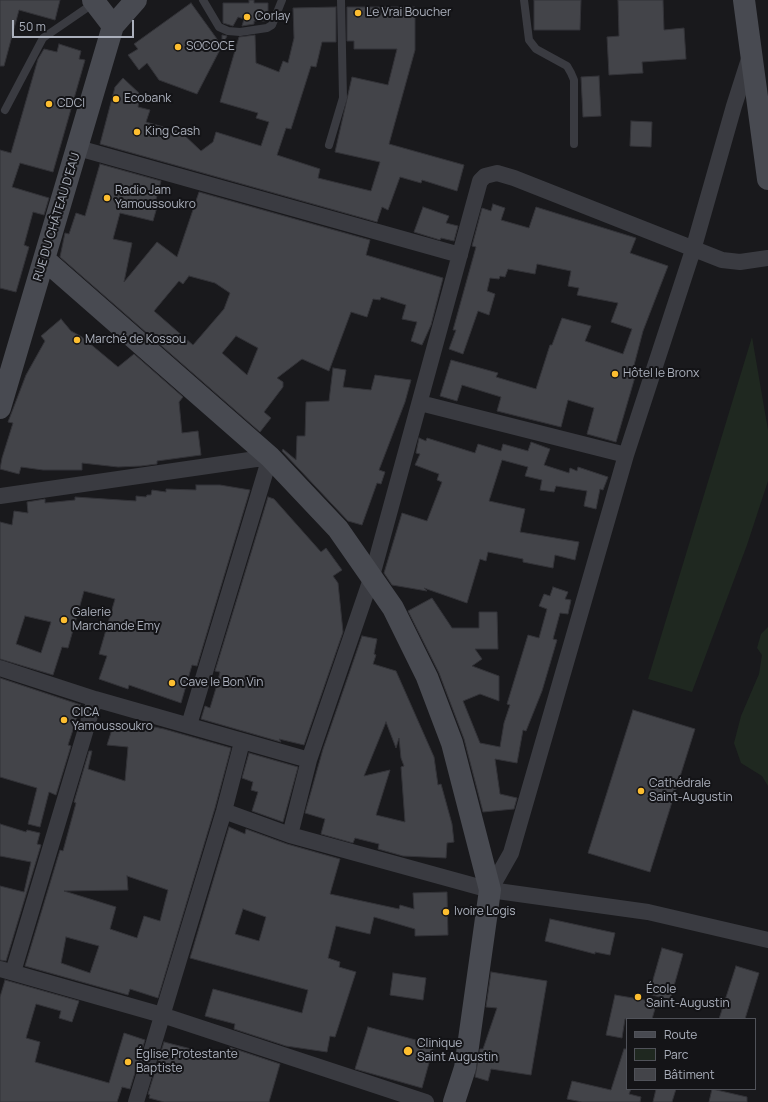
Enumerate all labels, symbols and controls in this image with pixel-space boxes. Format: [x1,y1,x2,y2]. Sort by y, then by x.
place label: Le Vrai Boucher [366,6,451,20]
marker: Le Vrai Boucher [353,8,363,18]
place label: Corlay [255,10,290,24]
scale bar [14,12,136,38]
marker: Corlay [242,12,252,22]
text: 50 m [19,18,46,35]
place label: SOCOCE [186,40,235,54]
marker: SOCOCE [173,42,183,52]
place label: Ecobank [124,92,171,106]
marker: Ecobank [111,94,121,104]
place label: CDCI [57,97,85,111]
marker: CDCI [44,99,54,109]
place label: King Cash [145,125,200,139]
marker: King Cash [132,127,142,137]
street label: RUE DU CHÂTEAU D'EAU [31,151,83,283]
place label: Radio Jam Yamoussoukro [115,184,196,212]
marker: Radio Jam Yamoussoukro [102,193,112,203]
place label: Marché de Kossou [85,333,186,347]
marker: Marché de Kossou [72,335,82,345]
place label: Hôtel le Bronx [623,367,699,381]
marker: Hôtel le Bronx [610,369,620,379]
place label: Galerie Marchande Emy [72,606,160,634]
marker: Galerie Marchande Emy [59,615,69,625]
place label: Cave le Bon Vin [180,676,263,690]
marker: Cave le Bon Vin [167,678,177,688]
place label: CICA Yamoussoukro [72,706,153,734]
marker: CICA Yamoussoukro [59,715,69,725]
place label: Cathédrale Saint-Augustin [649,777,733,805]
marker: Cathédrale Saint-Augustin [636,786,646,796]
place label: Ivoire Logis [454,905,516,919]
marker: Ivoire Logis [441,907,451,917]
place label: École Saint-Augustin [646,983,730,1011]
marker: École Saint-Augustin [633,992,643,1002]
legend [626,1018,756,1090]
text: Route [664,1026,697,1043]
place label: Clinique Saint Augustin [417,1037,498,1065]
marker: Clinique Saint Augustin [402,1045,414,1057]
text: Parc [664,1046,688,1063]
place label: Église Protestante Baptiste [136,1048,238,1076]
marker: Église Protestante Baptiste [123,1057,133,1067]
text: Bâtiment [664,1066,715,1083]

